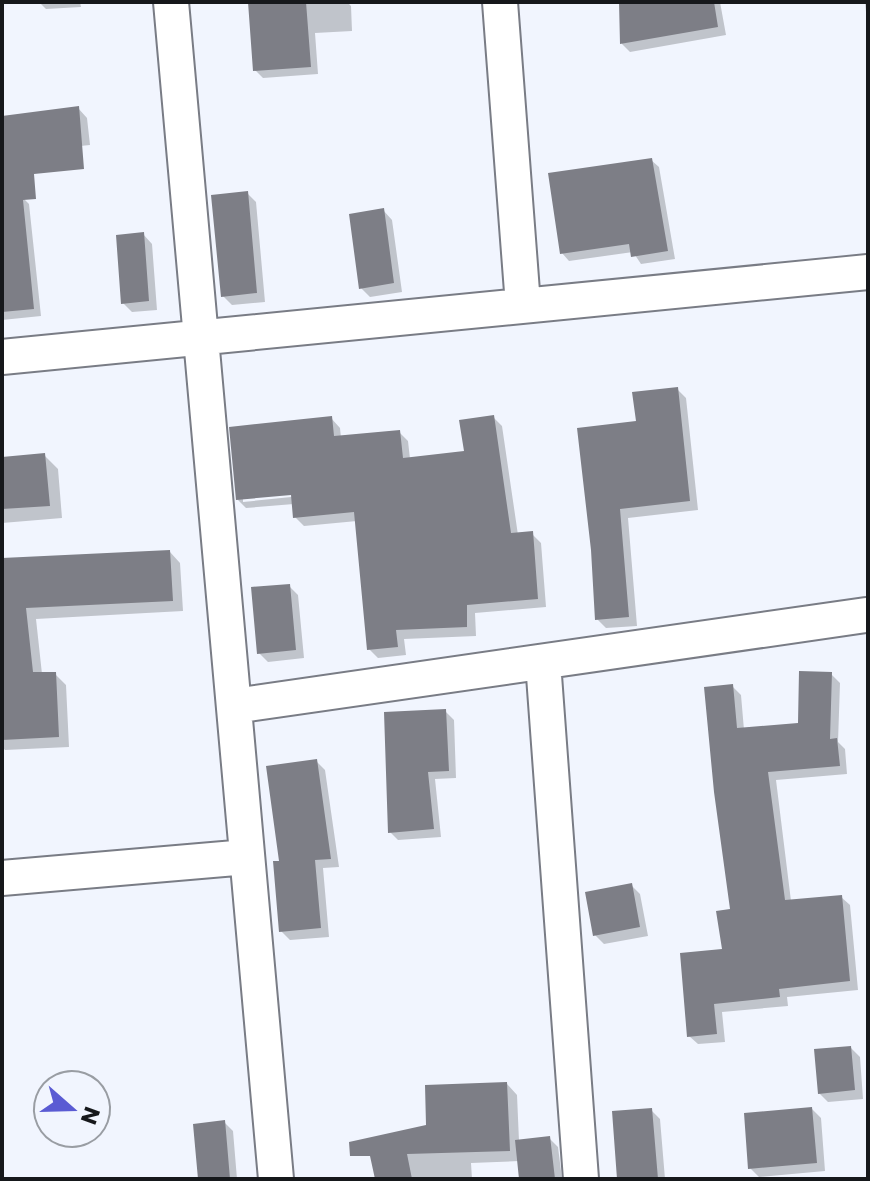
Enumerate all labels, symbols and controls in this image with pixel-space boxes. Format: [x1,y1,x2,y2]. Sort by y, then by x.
north arrow [32,1069,112,1149]
text: N [73,1103,108,1129]

